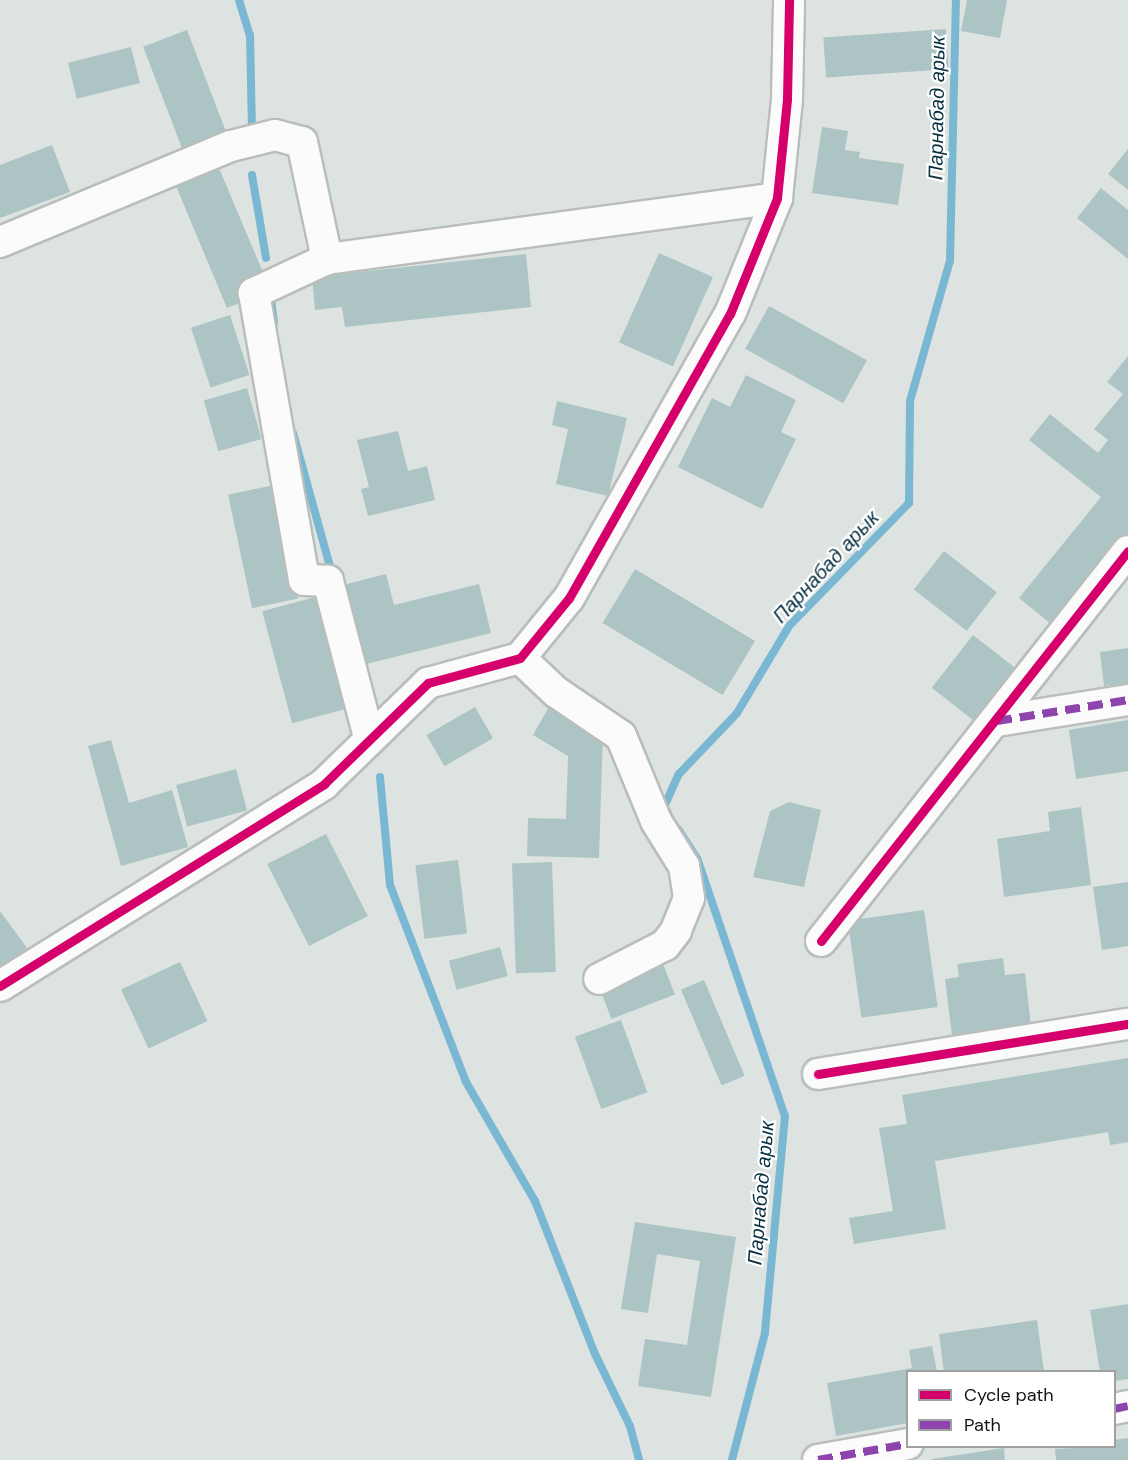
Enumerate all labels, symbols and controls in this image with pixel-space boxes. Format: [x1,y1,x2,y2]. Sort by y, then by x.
water label: Парнабад арык [924,36,950,180]
water label: Парнабад арык [768,506,884,628]
water label: Парнабад арык [743,1120,779,1266]
legend [906,1370,1116,1448]
text: Cycle path [964,1383,1054,1407]
text: Path [964,1413,1001,1437]

